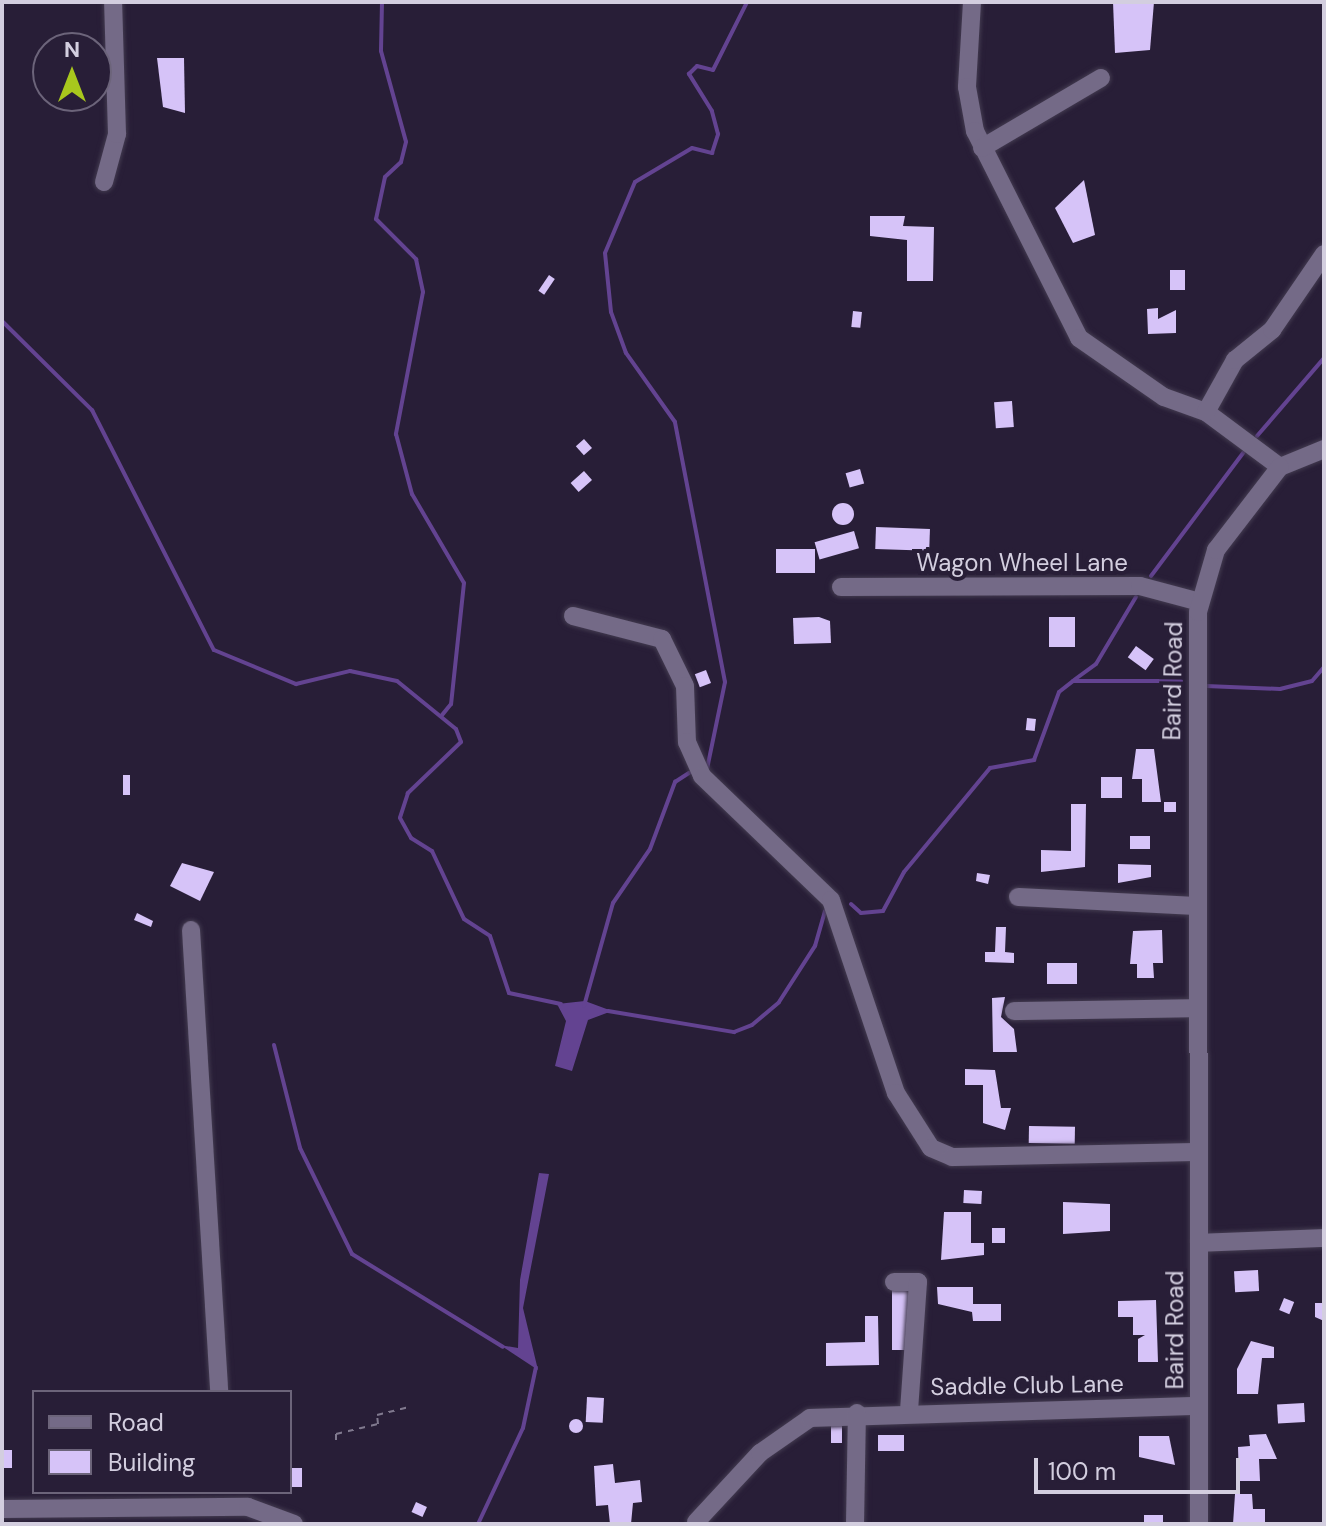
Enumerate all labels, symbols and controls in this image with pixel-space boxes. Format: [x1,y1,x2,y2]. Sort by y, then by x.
north arrow [32,32,112,112]
text: N [64,35,80,64]
street label: Wagon Wheel Lane [916,549,1128,577]
street label: Baird Road [1158,621,1188,741]
street label: Baird Road [1161,1270,1189,1390]
street label: Saddle Club Lane [930,1369,1124,1401]
legend [32,1390,292,1494]
text: Road [108,1407,164,1438]
scale bar [1038,1442,1244,1492]
text: Building [108,1447,195,1478]
text: 100 m [1048,1456,1116,1487]

